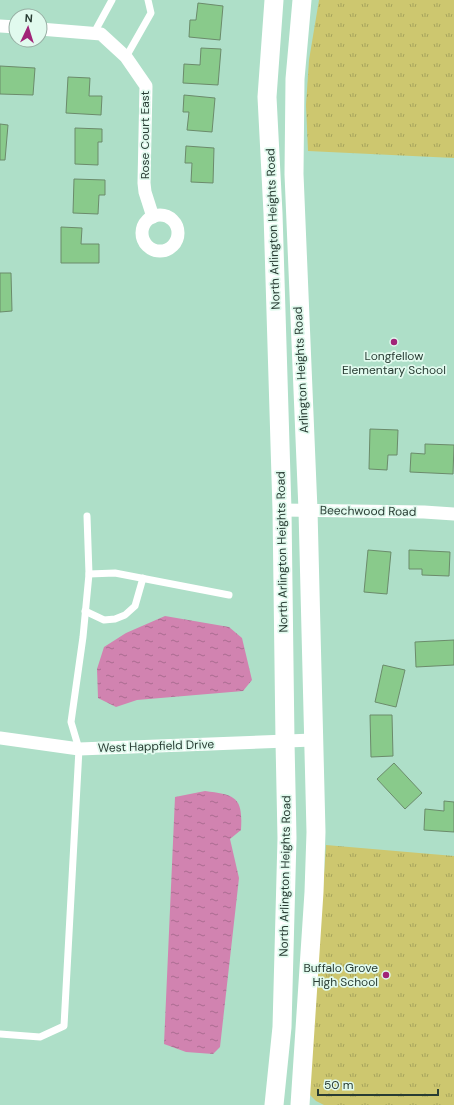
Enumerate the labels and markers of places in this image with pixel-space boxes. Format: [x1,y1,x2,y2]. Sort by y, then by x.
marker: Longfellow Elementary School [389,337,399,347]
place label: Longfellow Elementary School [342,348,446,378]
place label: Buffalo Grove High School [303,960,378,990]
marker: Buffalo Grove High School [381,970,391,980]

